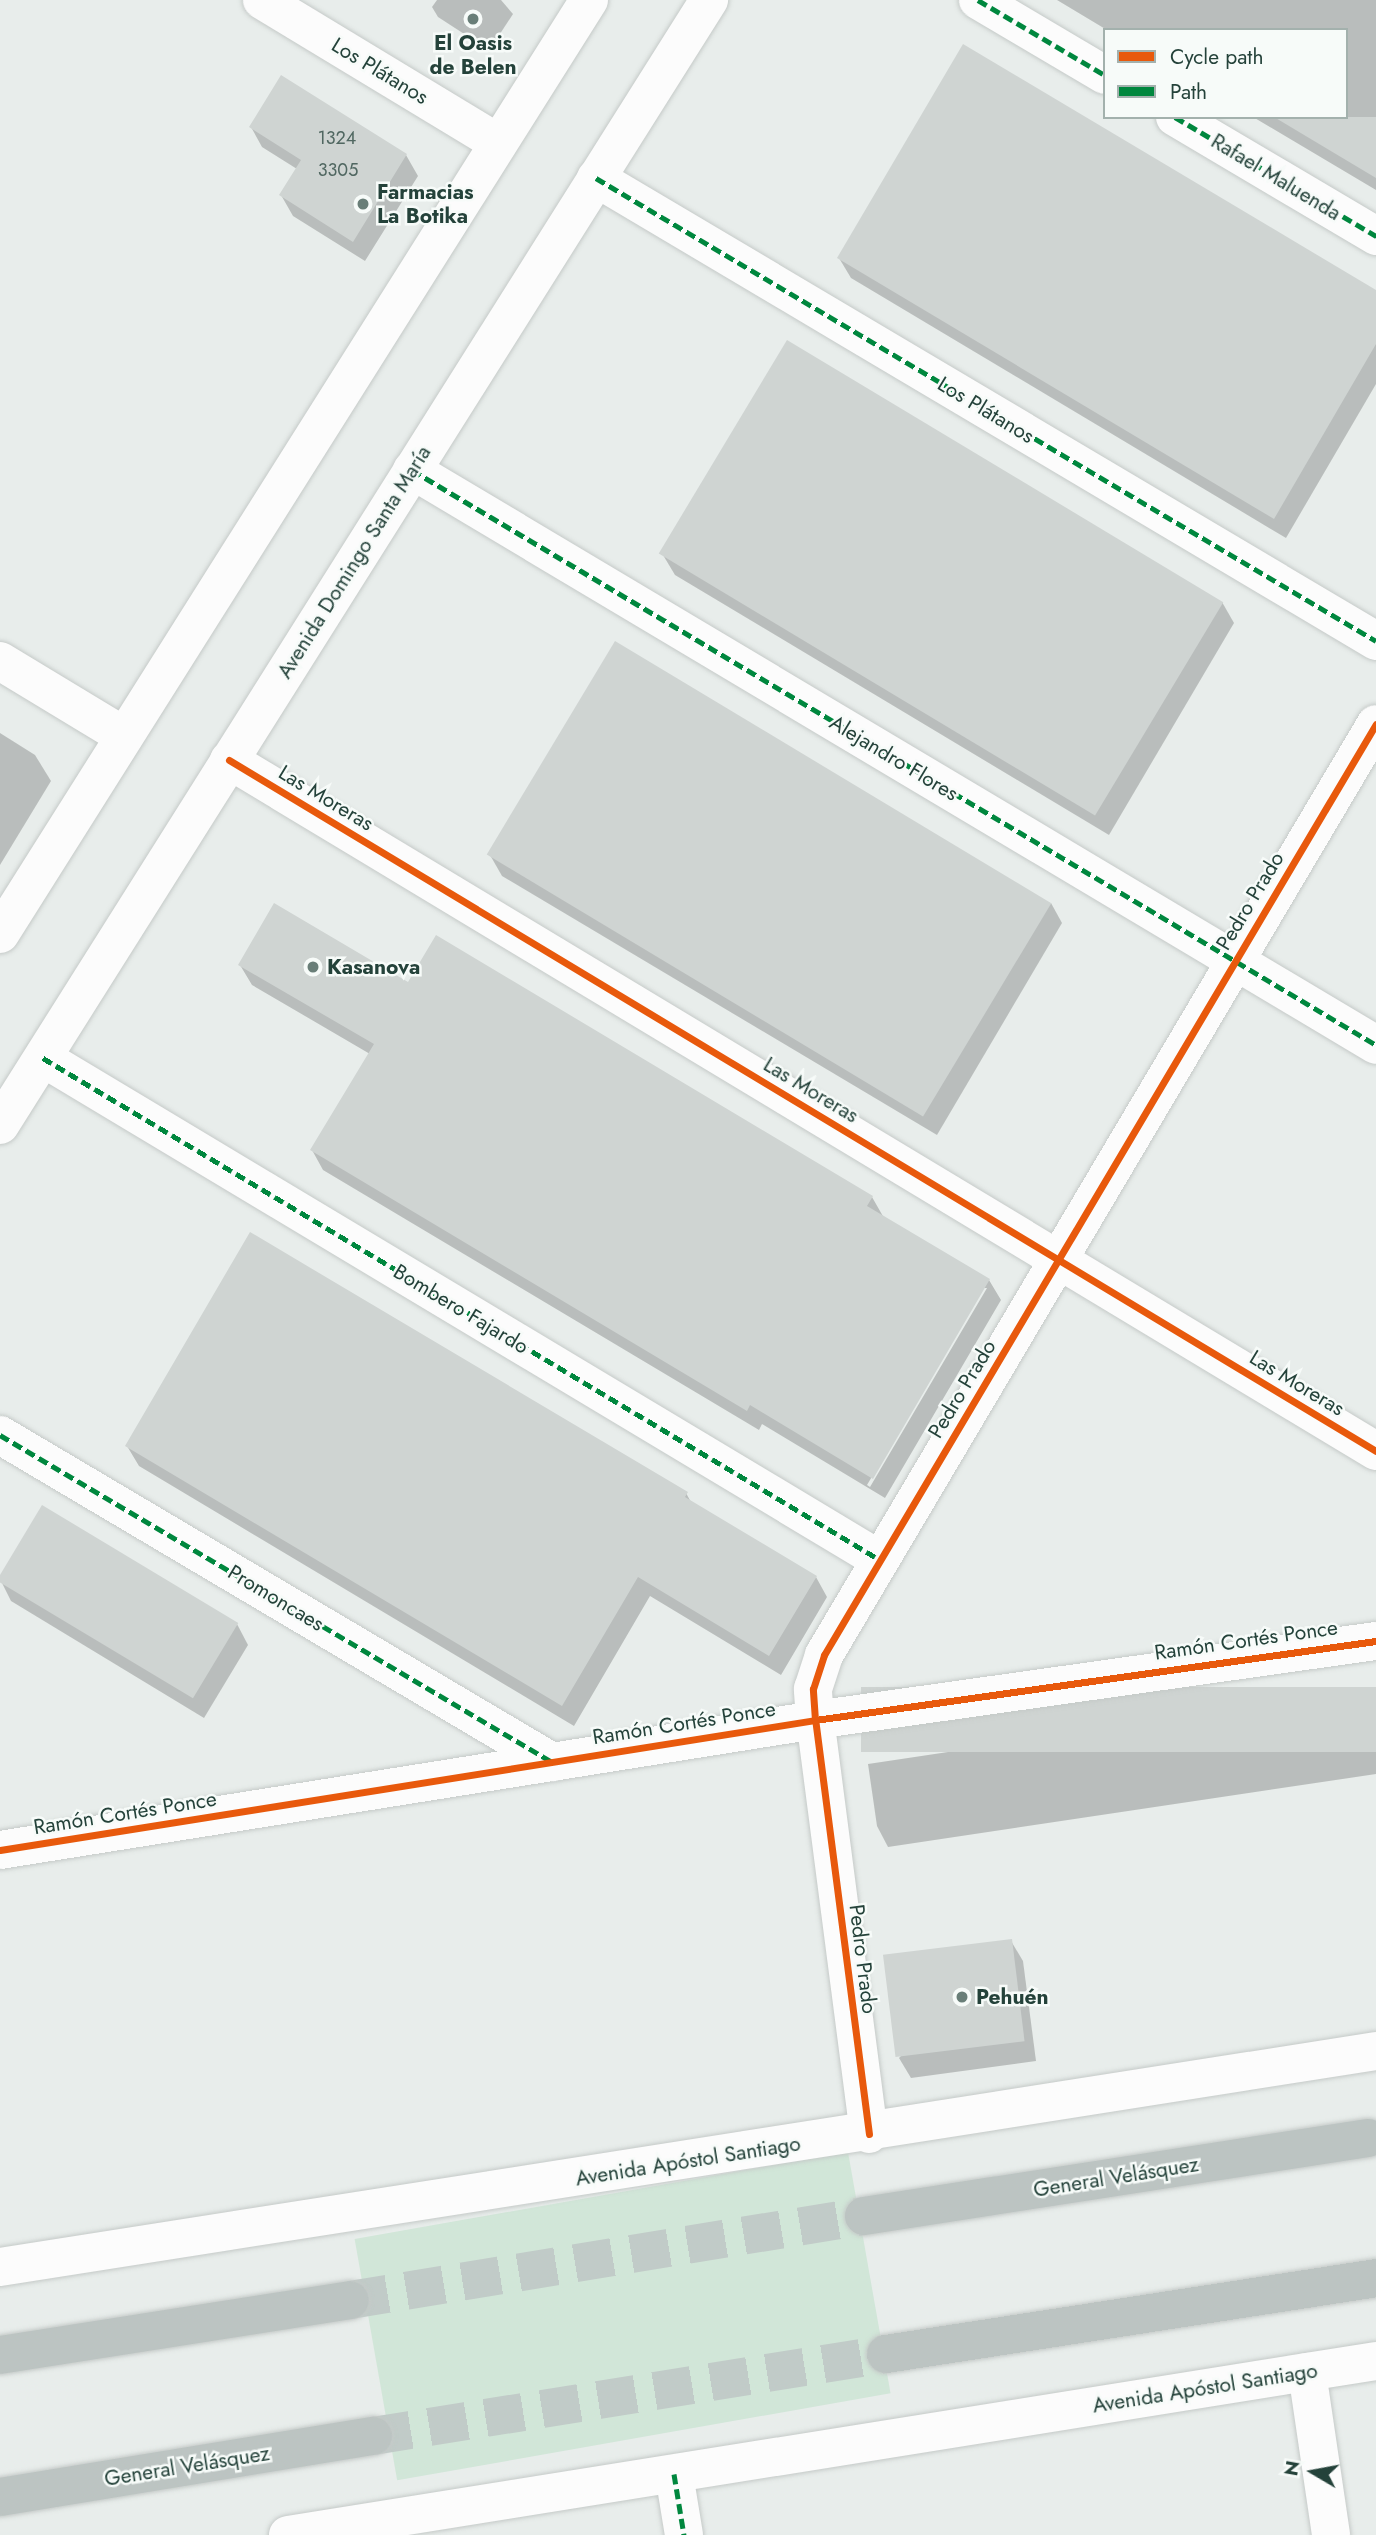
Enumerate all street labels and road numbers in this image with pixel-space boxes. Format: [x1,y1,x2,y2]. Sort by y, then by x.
street label: Los Plátanos [327,32,433,110]
street label: Rafael Maluenda [1207,128,1345,226]
street label: Los Plátanos [933,371,1039,449]
street label: Avenida Domingo Santa María [272,441,436,683]
street label: Alejandro Flores [825,710,963,806]
street label: Las Moreras [274,760,378,836]
street label: Pedro Prado [1211,847,1289,955]
street label: Las Moreras [759,1052,863,1128]
street label: Bombero Fajardo [389,1259,533,1359]
street label: Pedro Prado [923,1335,1001,1443]
street label: Las Moreras [1245,1345,1349,1421]
street label: Promoncaes [223,1559,329,1637]
street label: Ramón Cortés Ponce [1153,1615,1339,1665]
street label: Ramón Cortés Ponce [591,1696,777,1750]
street label: Ramón Cortés Ponce [32,1786,218,1840]
street label: Pedro Prado [844,1903,882,2015]
street label: Avenida Apóstol Santiago [574,2131,802,2191]
street label: General Velásquez [1032,2151,1200,2203]
street label: Avenida Apóstol Santiago [1091,2358,1319,2418]
street label: General Velásquez [103,2440,271,2492]

